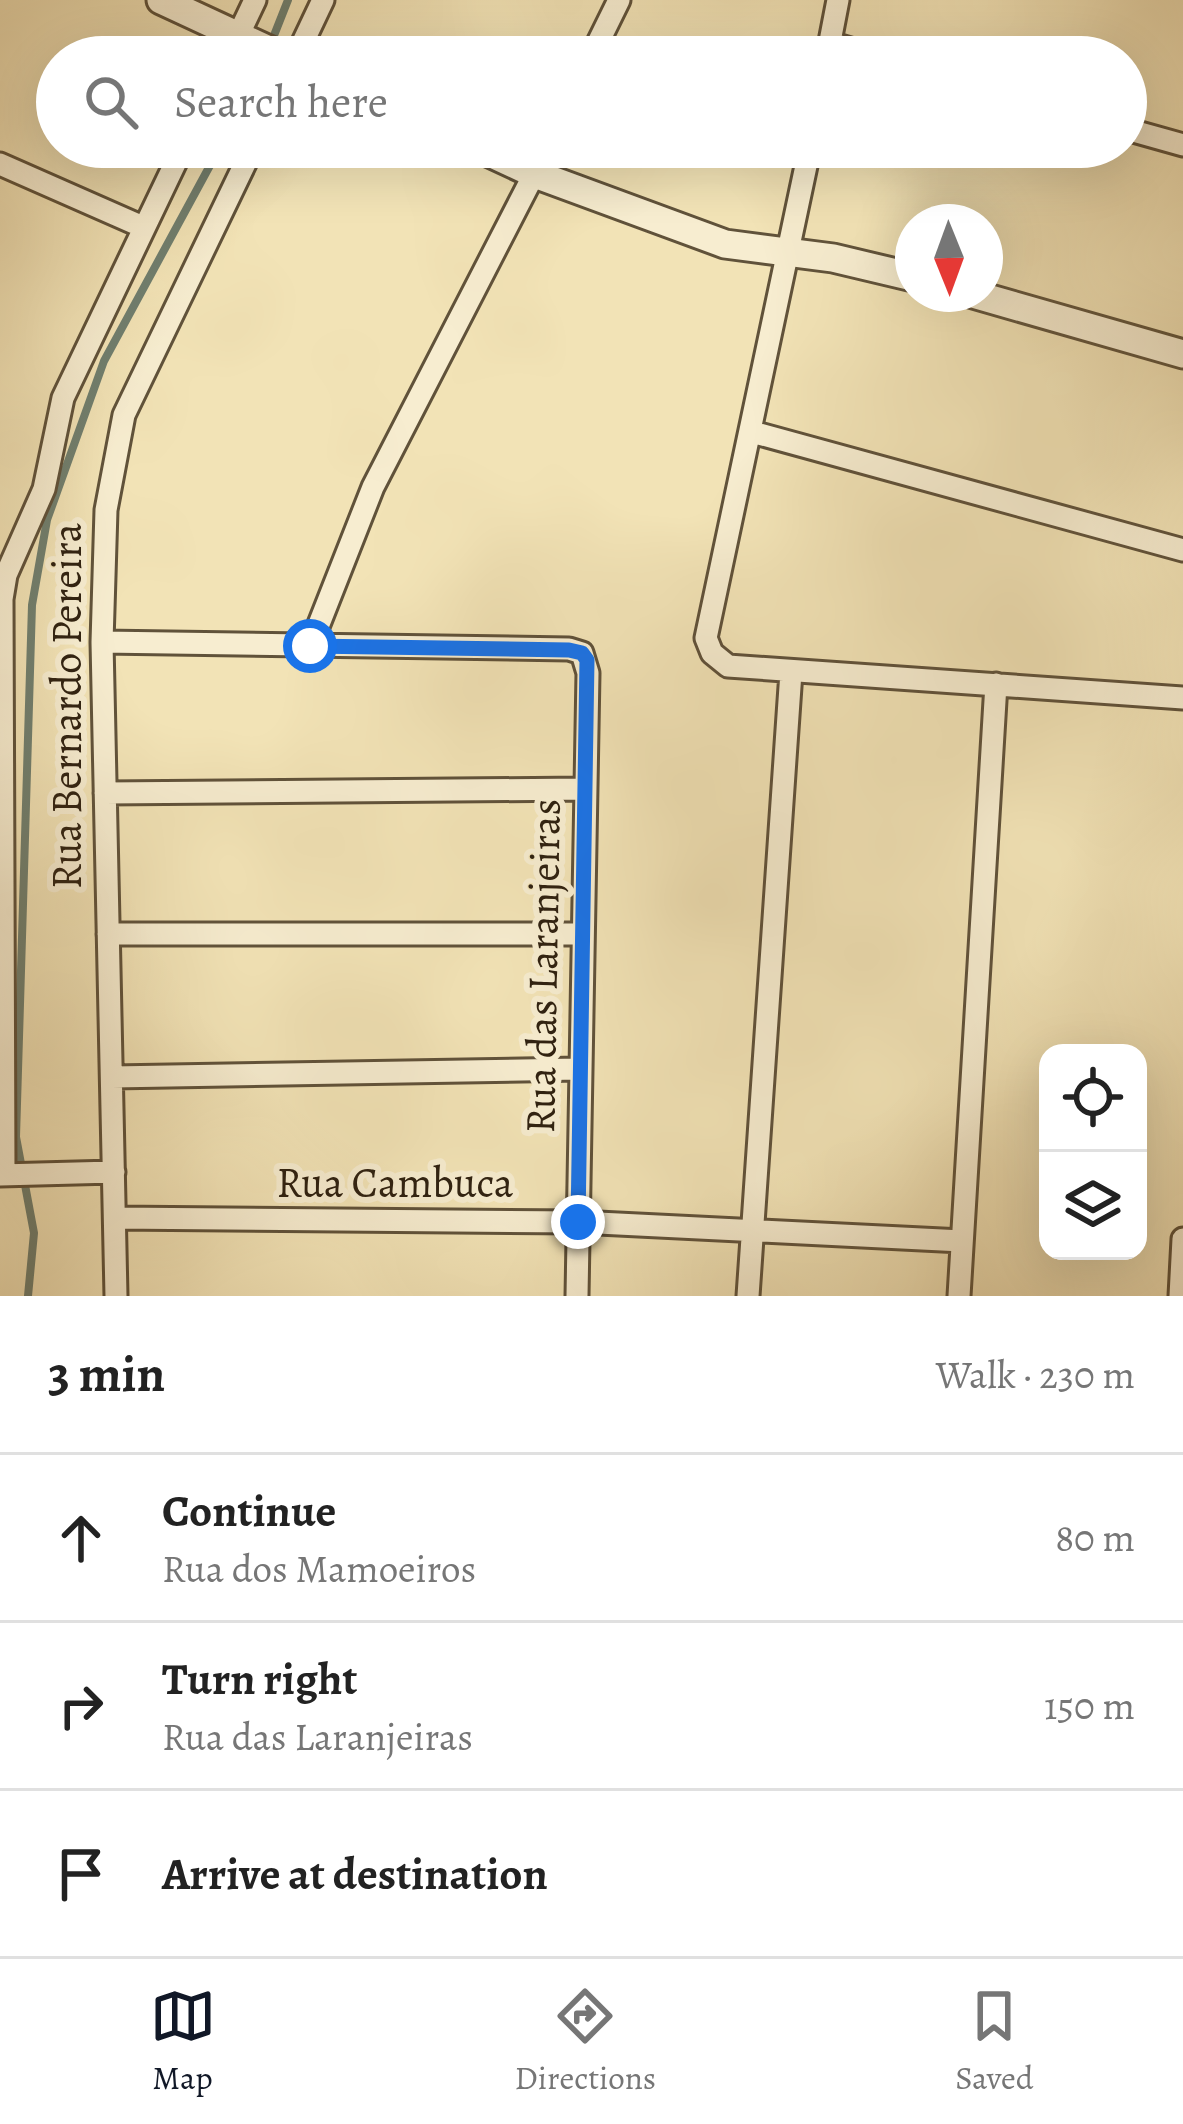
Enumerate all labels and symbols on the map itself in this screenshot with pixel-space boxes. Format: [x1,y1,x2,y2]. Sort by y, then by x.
north arrow [895,204,1003,312]
street label: Rua Bernardo Pereira [38,522,95,889]
route start [283,619,337,673]
street label: Rua das Laranjeiras [511,798,574,1134]
street label: Rua Cambuca [277,1154,514,1211]
route end [551,1195,605,1249]

